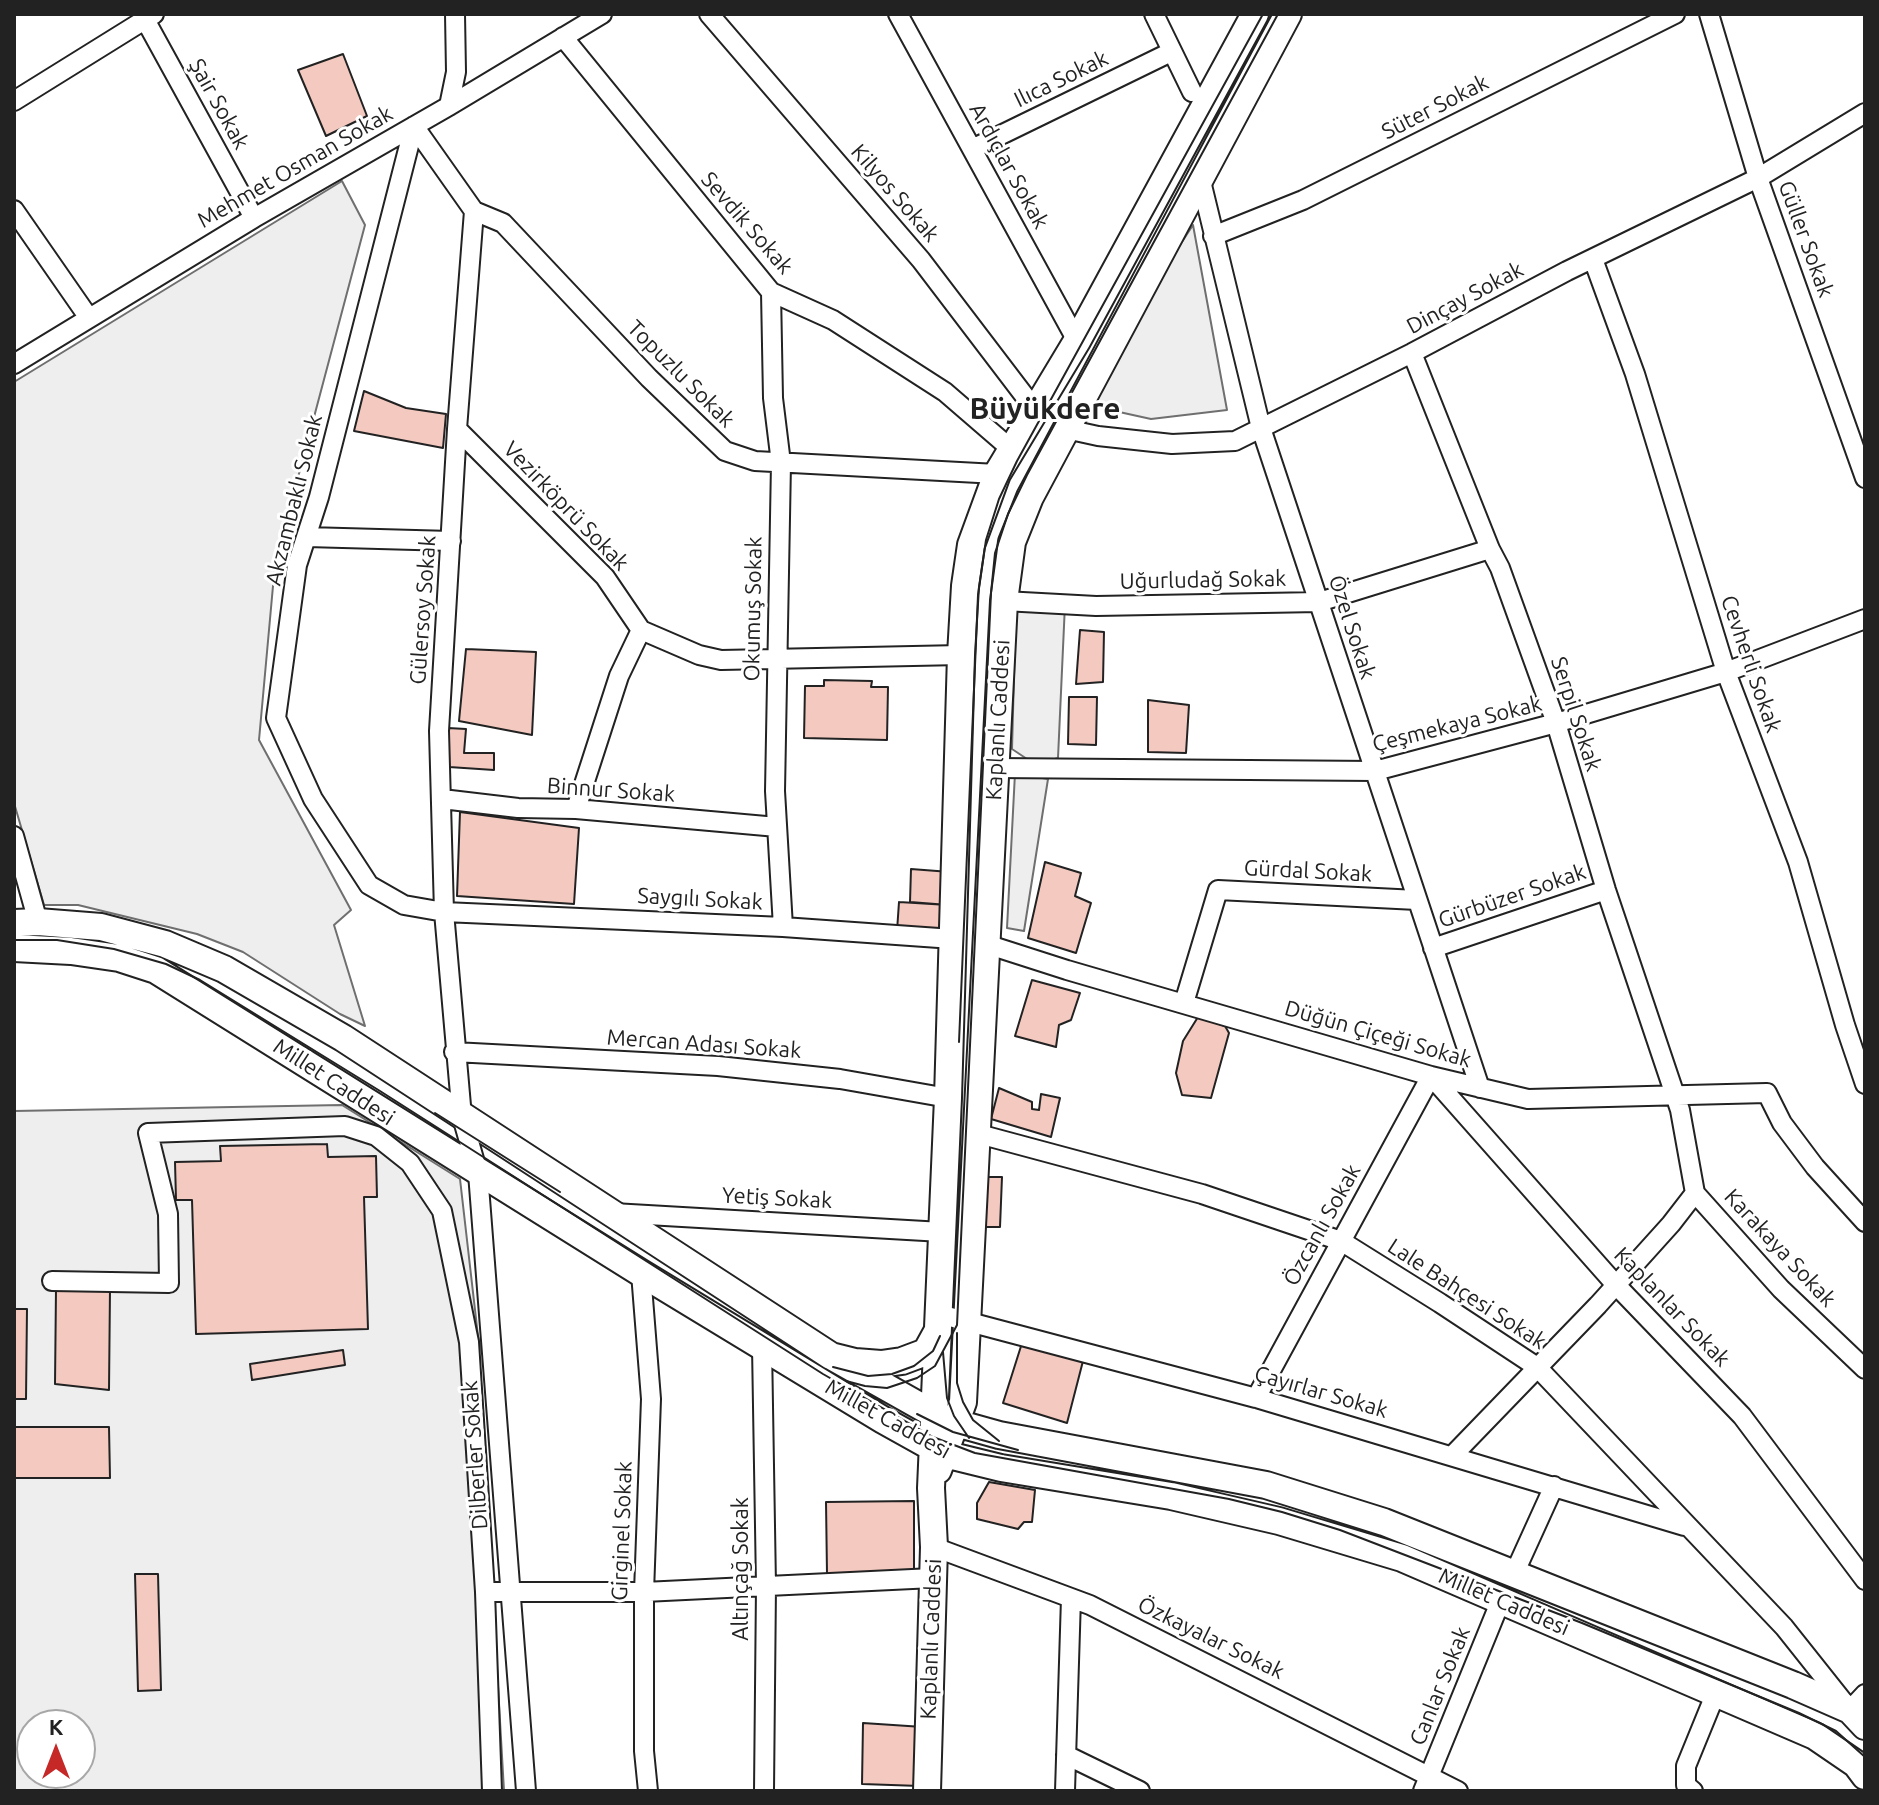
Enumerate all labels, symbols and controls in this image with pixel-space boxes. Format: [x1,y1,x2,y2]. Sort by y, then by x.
street label: Ilıca Sokak [1010,45,1112,113]
street label: Şair Sokak [183,54,255,154]
street label: Süter Sokak [1377,69,1493,145]
street label: Ardıçlar Sokak [964,99,1054,233]
street label: Mehmet Osman Sokak [193,100,397,234]
street label: Kilyos Sokak [845,139,945,247]
street label: Sevdik Sokak [695,167,799,279]
street label: Güller Sokak [1773,177,1839,301]
street label: Dinçay Sokak [1402,256,1528,340]
street label: Topuzlu Sokak [622,315,740,433]
district label: Büyükdere [969,391,1121,427]
street label: Akzambaklı Sokak [260,412,328,588]
street label: Vezirköprü Sokak [498,436,634,576]
street label: Gülersoy Sokak [405,535,441,685]
street label: Okumuş Sokak [739,536,767,682]
street label: Uğurludağ Sokak [1119,565,1287,595]
street label: Özel Sokak [1323,572,1381,682]
street label: Cevherli Sokak [1715,592,1787,736]
street label: Kaplanlı Caddesi [981,639,1015,801]
street label: Serpil Sokak [1545,653,1607,775]
street label: Çeşmekaya Sokak [1370,690,1544,758]
street label: Binnur Sokak [546,772,676,808]
street label: Gürdal Sokak [1243,854,1373,888]
street label: Gürbüzer Sokak [1435,858,1589,934]
street label: Saygılı Sokak [637,883,763,915]
street label: Düğün Çiçeği Sokak [1282,995,1474,1073]
street label: Mercan Adası Sokak [606,1024,802,1064]
street label: Millet Caddesi [268,1033,400,1131]
street label: Özcanlı Sokak [1278,1160,1366,1290]
street label: Yetiş Sokak [721,1182,833,1214]
street label: Karakaya Sokak [1719,1184,1841,1312]
street label: Lale Bahçesi Sokak [1383,1233,1551,1355]
street label: Kaplanlar Sokak [1608,1242,1736,1372]
street label: Çayırlar Sokak [1251,1360,1391,1424]
street label: Millet Caddesi [821,1374,955,1464]
street label: Dilberler Sokak [457,1380,493,1530]
street label: Girginel Sokak [606,1461,638,1601]
street label: Altınçağ Sokak [728,1497,754,1641]
street label: Kaplanlı Caddesi [915,1558,947,1720]
street label: Millet Caddesi [1435,1563,1573,1641]
street label: Özkayalar Sokak [1133,1591,1289,1685]
street label: Canlar Sokak [1404,1623,1476,1749]
north arrow [16,1709,96,1789]
text: K [49,1714,63,1739]

